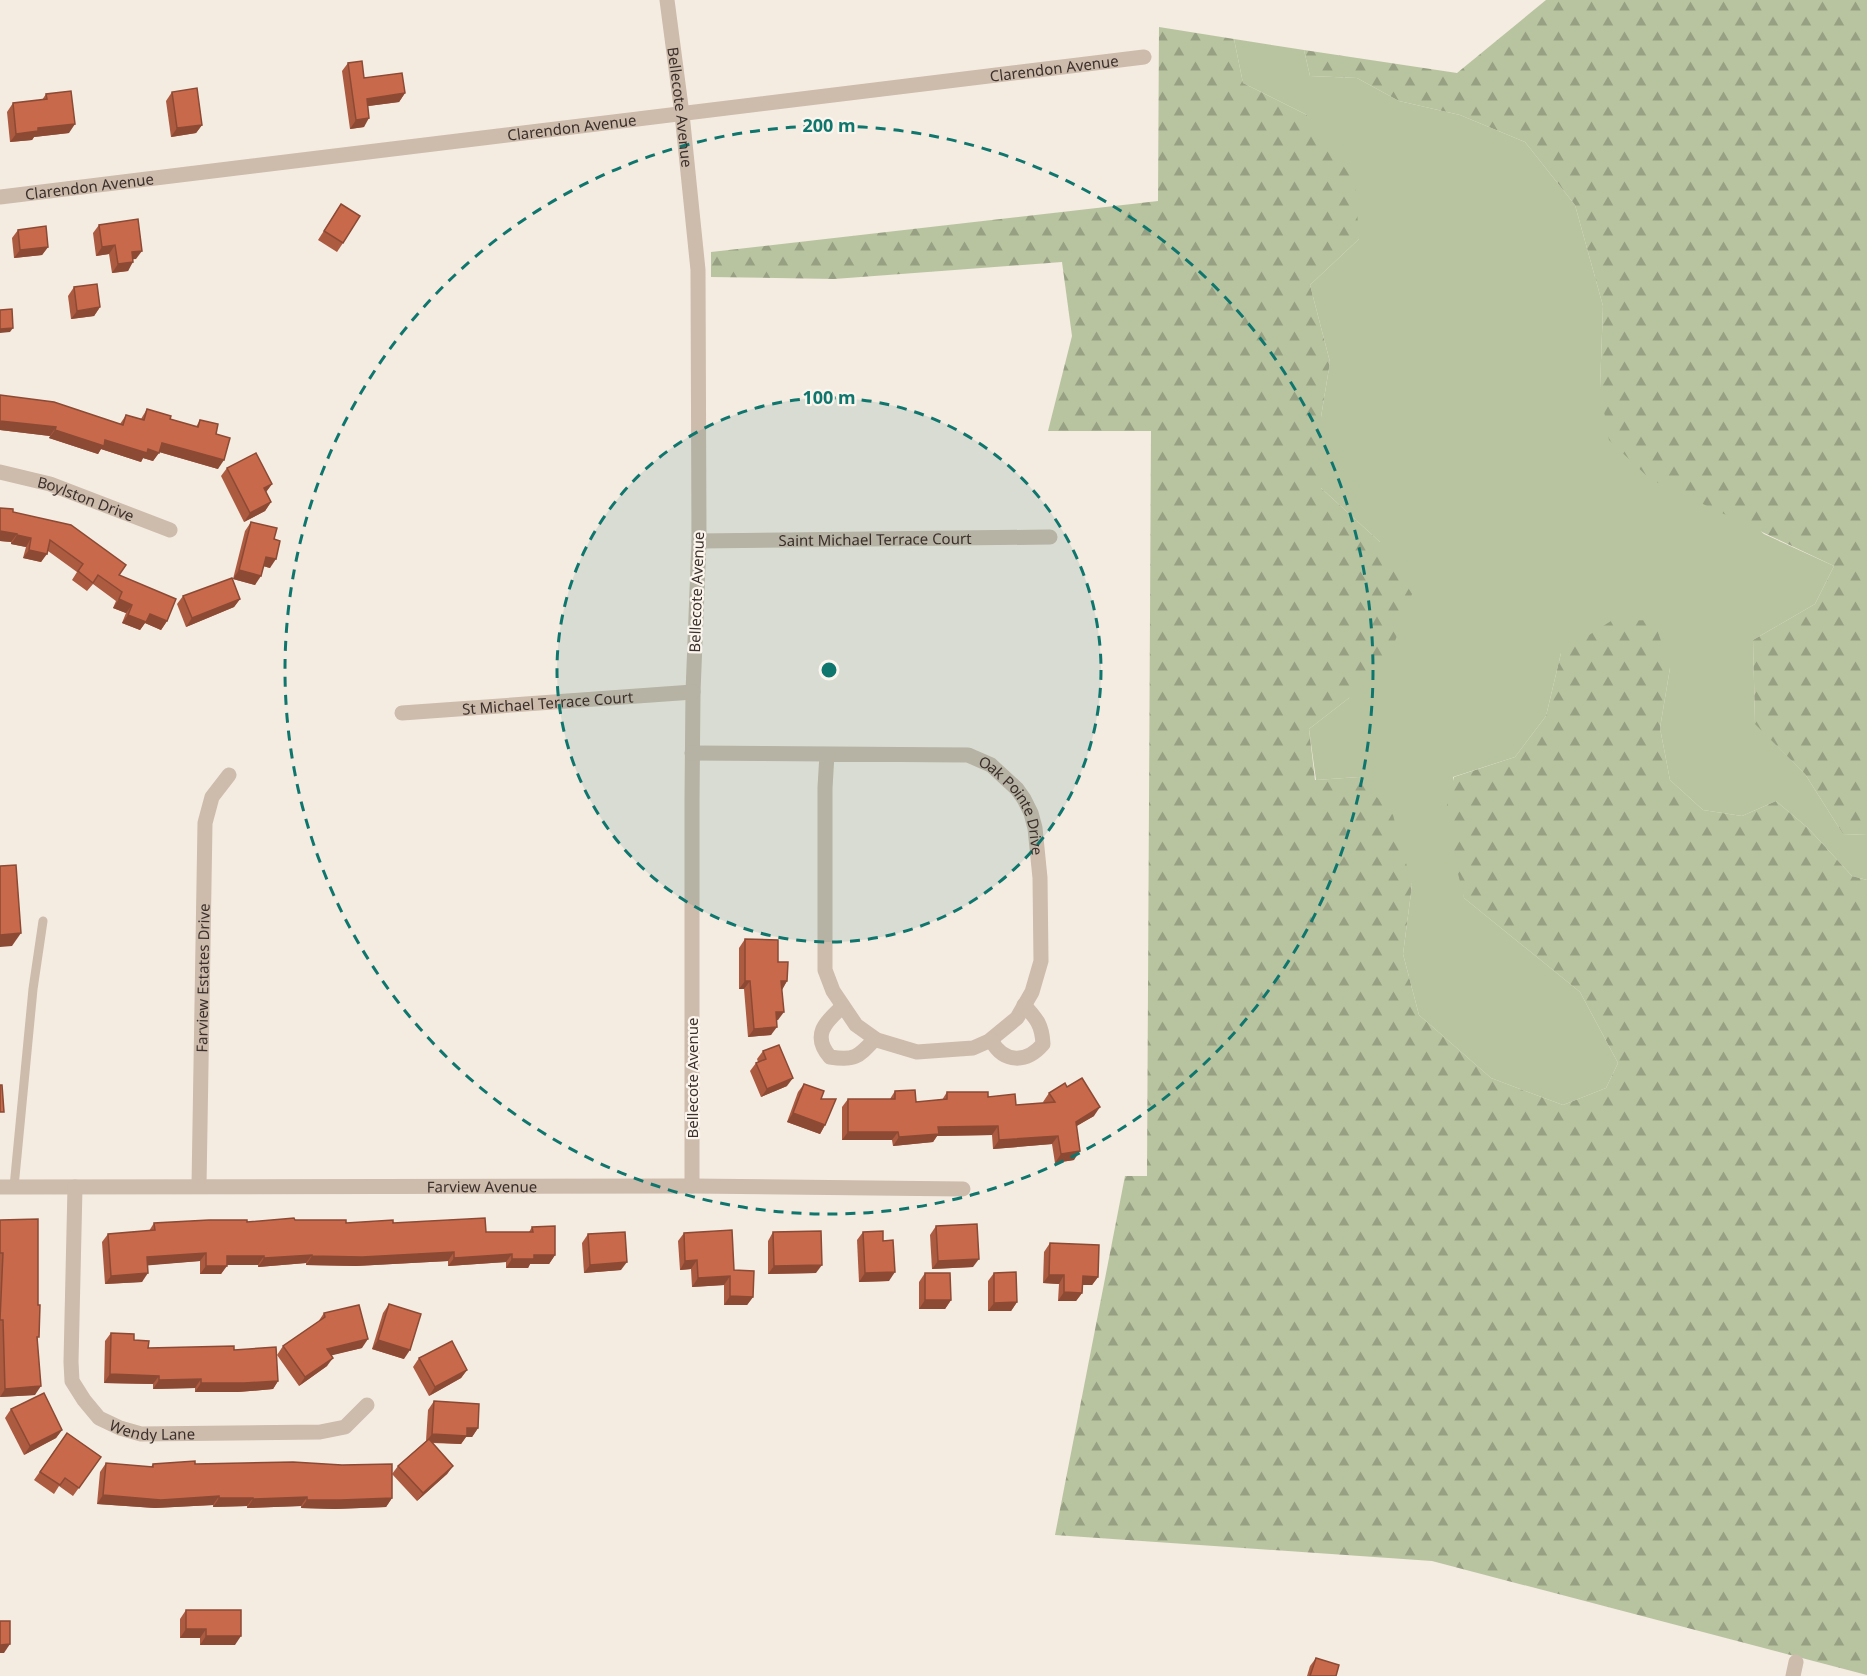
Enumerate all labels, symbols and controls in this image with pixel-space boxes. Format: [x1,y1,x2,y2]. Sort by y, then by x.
street label: Bellecote Avenue [663,46,697,168]
street label: Clarendon Avenue [989,50,1120,86]
street label: Clarendon Avenue [506,109,637,145]
text: 200 m [802,113,856,137]
street label: Clarendon Avenue [24,168,155,204]
text: 100 m [802,385,856,409]
street label: Boylston Drive [36,471,137,525]
street label: Saint Michael Terrace Court [778,528,972,550]
street label: Bellecote Avenue [684,531,708,653]
centre of rings [819,660,839,680]
street label: St Michael Terrace Court [461,686,634,719]
street label: Oak Pointe Drive [976,751,1048,856]
street label: Farview Estates Drive [191,903,214,1053]
street label: Bellecote Avenue [682,1017,702,1139]
street label: Farview Avenue [427,1176,537,1196]
street label: Wendy Lane [106,1415,195,1444]

